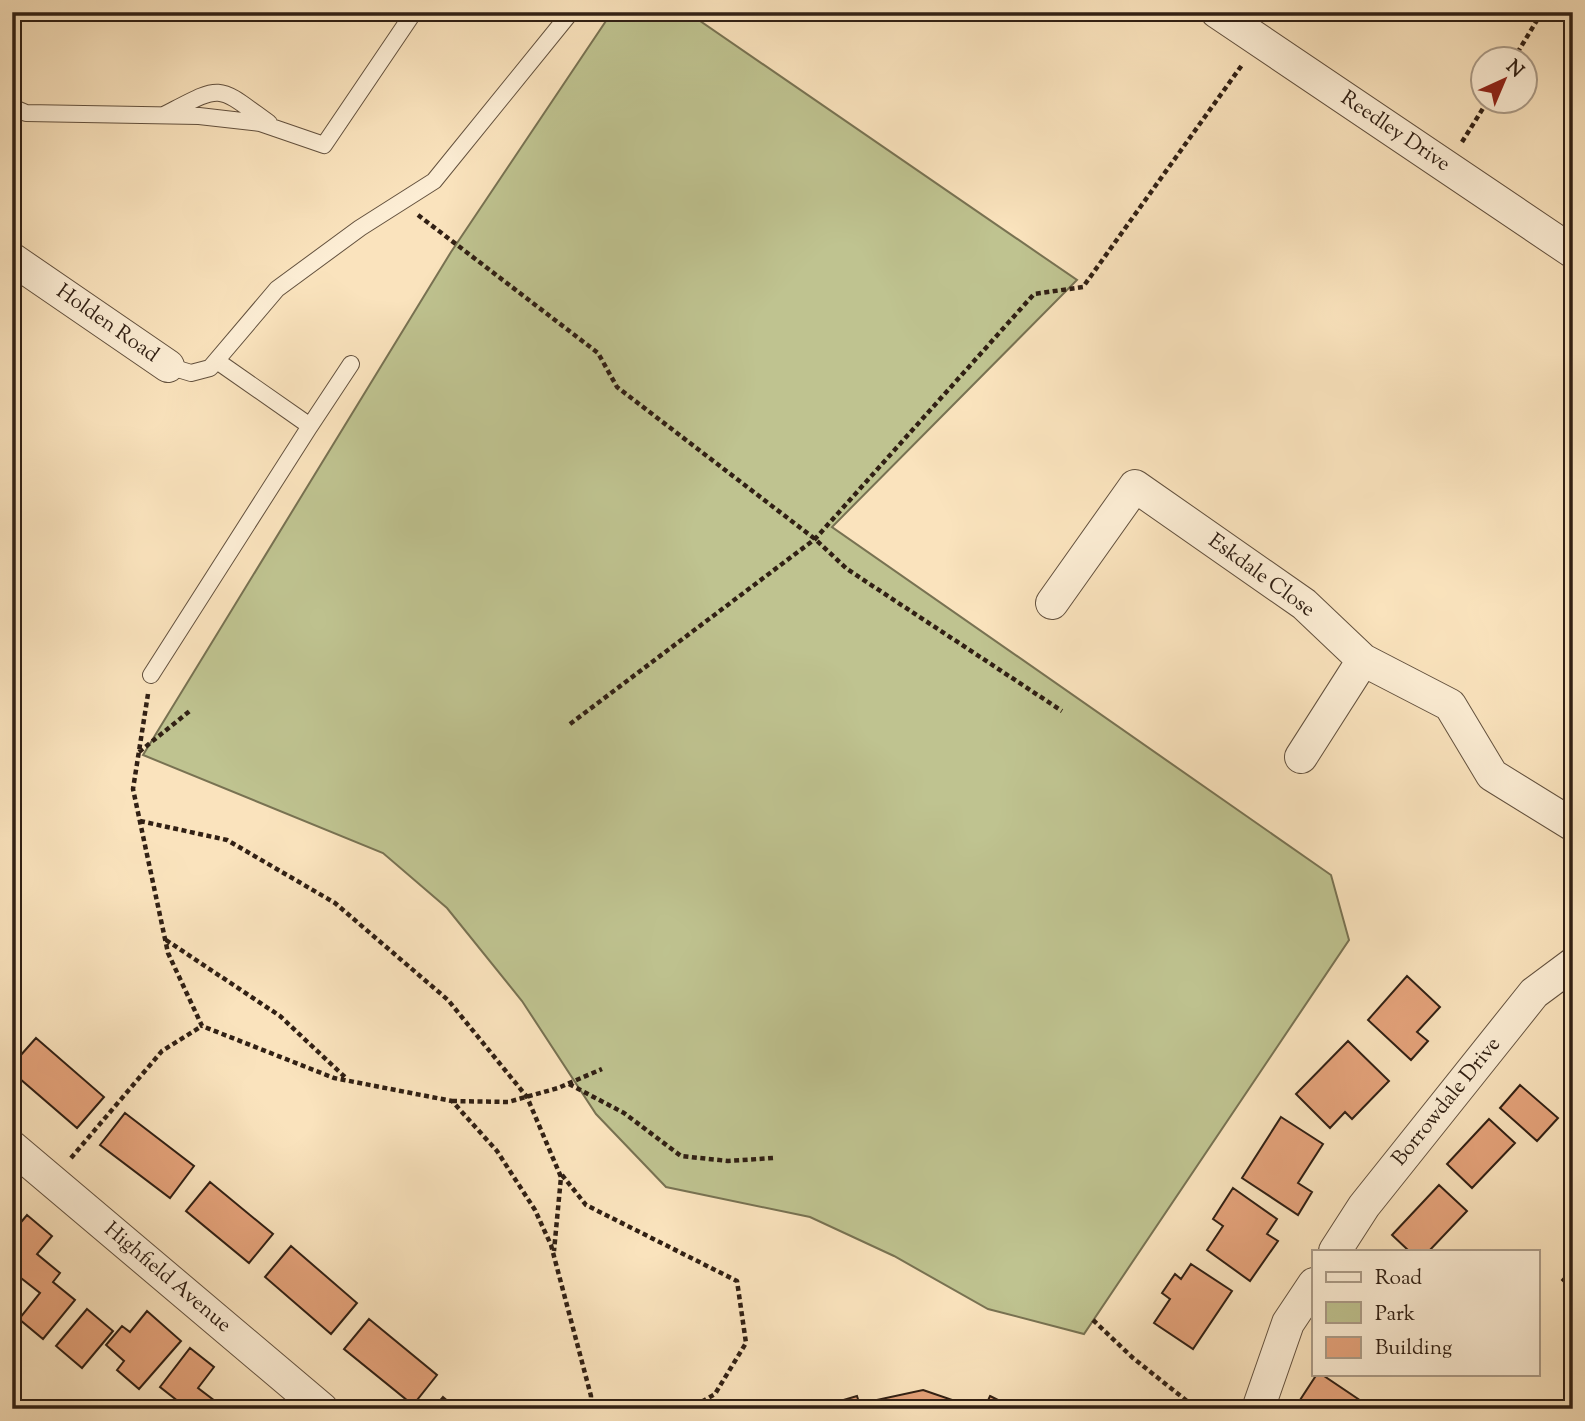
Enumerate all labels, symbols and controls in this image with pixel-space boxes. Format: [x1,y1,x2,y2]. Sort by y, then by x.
north arrow [1470,46,1540,116]
text: N [1499,55,1529,85]
street label: Reedley Drive [1334,84,1456,180]
street label: Holden Road [50,278,165,371]
street label: Eskdale Close [1201,527,1321,625]
street label: Borrowdale Drive [1385,1031,1509,1173]
street label: Highfield Avenue [97,1216,237,1340]
legend [1312,1250,1540,1376]
text: Road [1375,1264,1422,1294]
text: Park [1375,1300,1416,1330]
text: Building [1375,1334,1452,1364]

